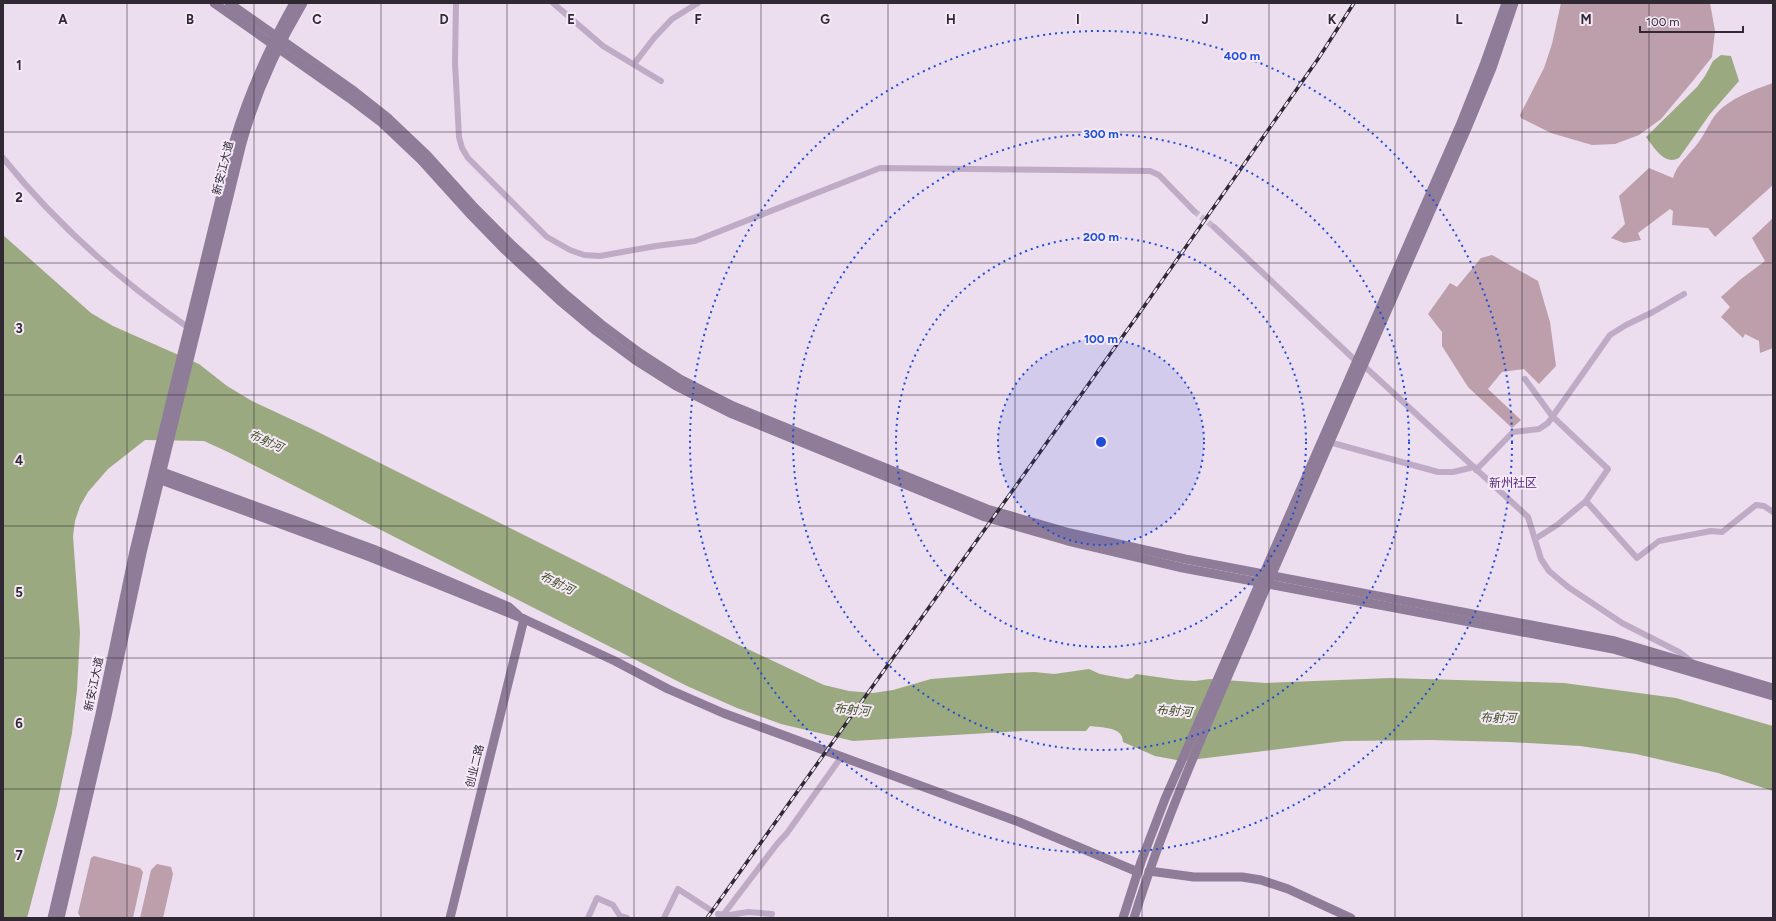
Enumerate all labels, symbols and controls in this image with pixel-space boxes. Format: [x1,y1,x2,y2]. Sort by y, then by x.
scale bar [1640,8,1743,34]
text: A [58,12,68,27]
text: B [186,12,194,27]
text: C [312,12,322,27]
text: D [439,12,449,27]
text: E [567,12,575,27]
text: F [694,12,702,27]
text: G [820,12,830,27]
text: H [946,12,956,27]
text: I [1076,12,1080,27]
text: J [1201,12,1209,27]
text: K [1328,12,1337,27]
text: L [1456,12,1463,27]
text: M [1580,12,1592,27]
text: 100 m [1646,15,1680,29]
text: 400 m [1224,49,1260,63]
text: 1 [16,58,22,73]
text: 300 m [1083,127,1119,141]
street label: 新安江大道 [210,140,236,196]
text: 2 [15,190,23,205]
text: 200 m [1083,230,1119,244]
text: 3 [15,321,23,336]
text: 100 m [1084,332,1118,346]
water label: 布射河 [247,427,287,456]
centre of rings [1094,435,1108,449]
text: 4 [15,453,23,468]
district label: 新州社区 [1489,476,1537,490]
water label: 布射河 [538,569,578,598]
text: 5 [15,585,23,600]
street label: 新安江大道 [82,656,106,712]
water label: 布射河 [833,701,873,719]
water label: 布射河 [1156,703,1194,719]
water label: 布射河 [1480,711,1518,725]
text: 6 [15,716,23,731]
street label: 创业二路 [463,743,487,789]
text: 7 [15,848,23,863]

